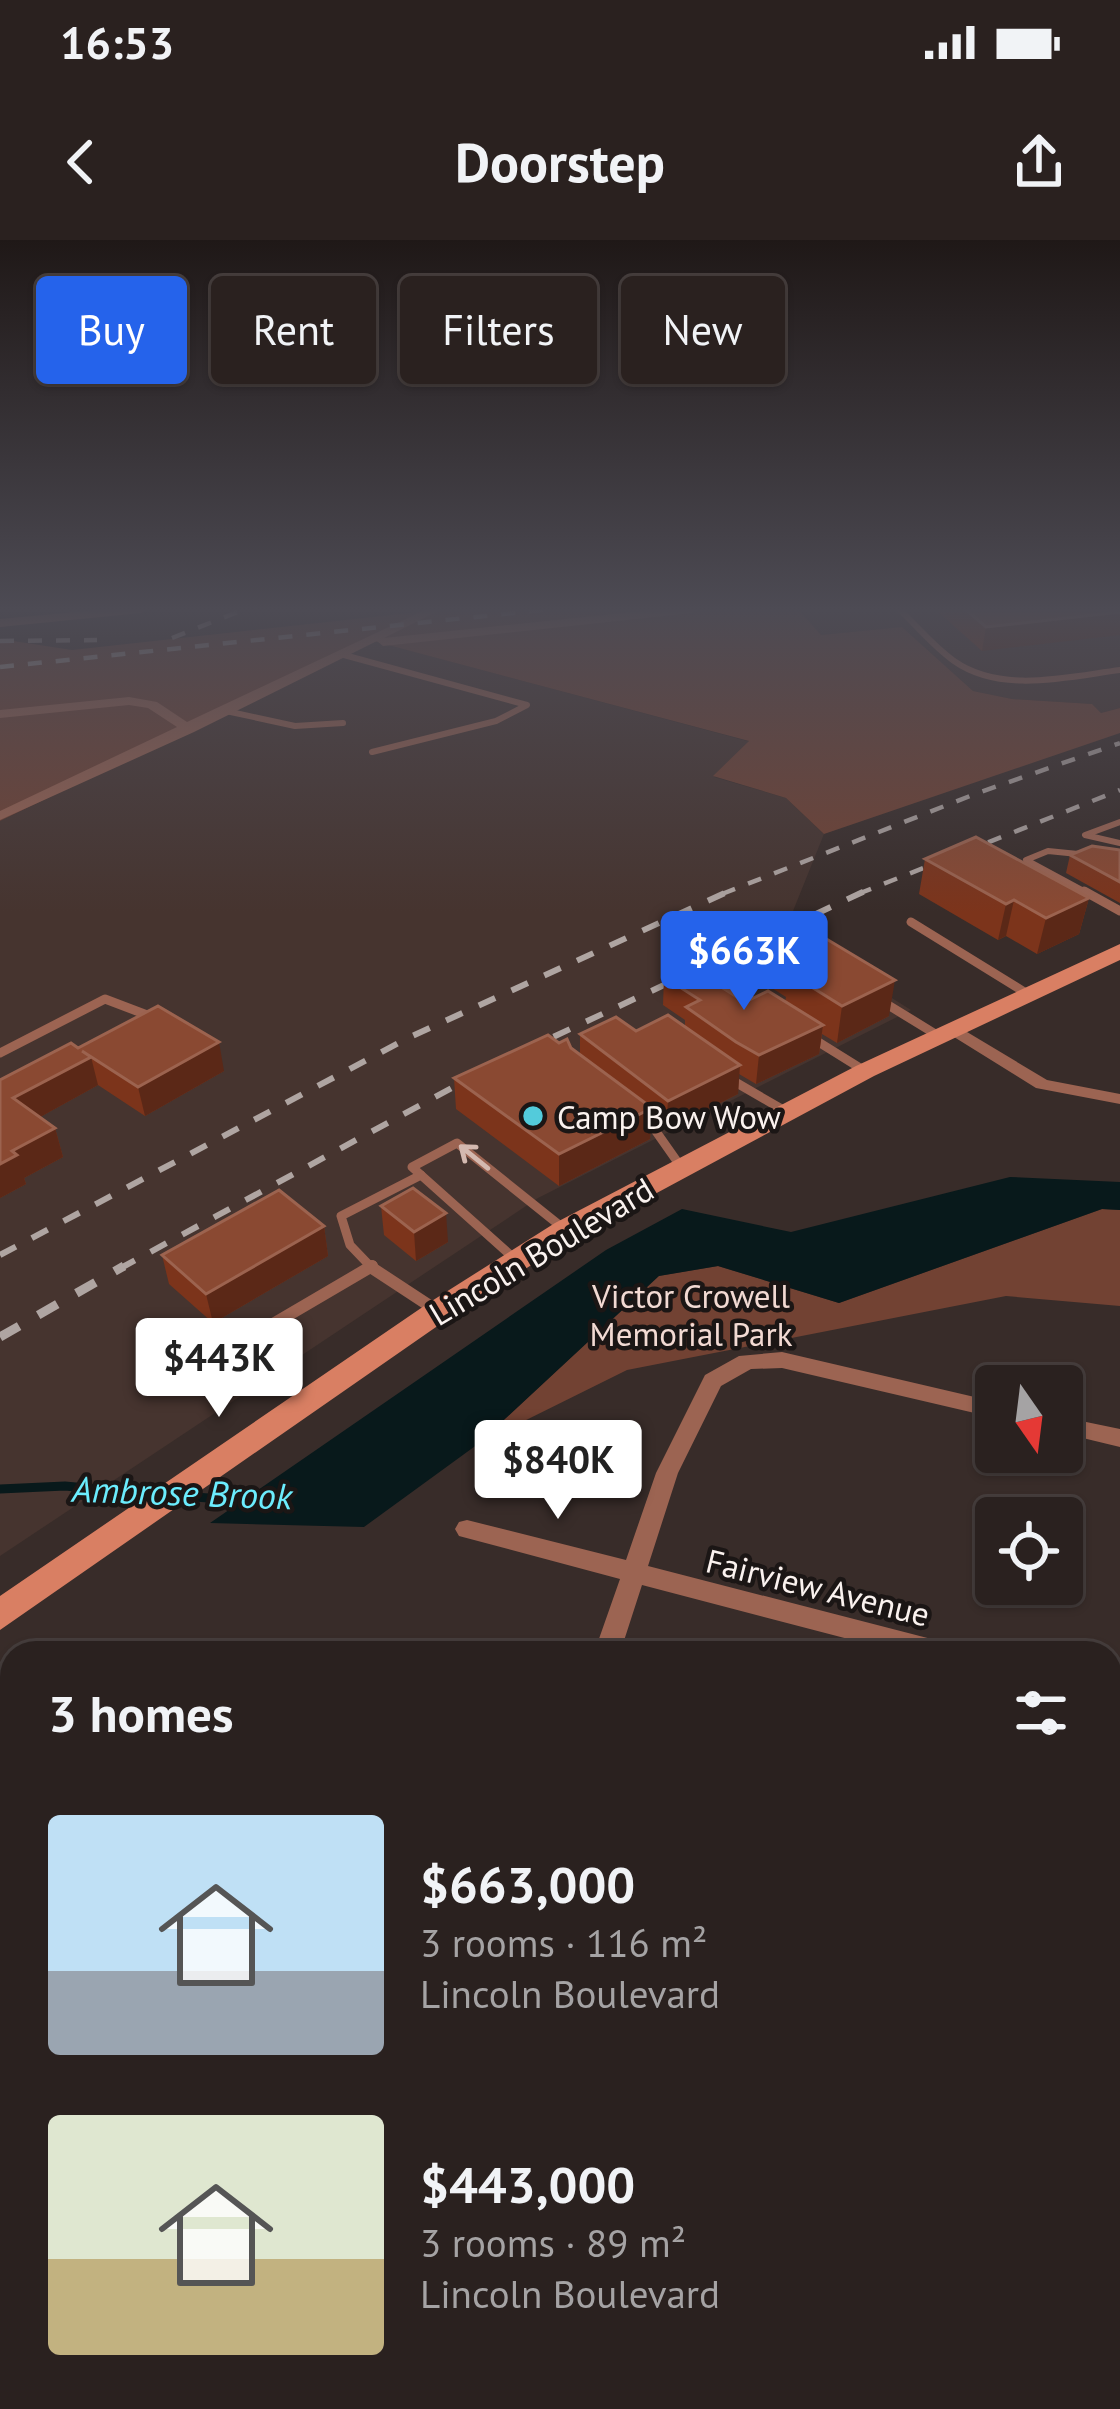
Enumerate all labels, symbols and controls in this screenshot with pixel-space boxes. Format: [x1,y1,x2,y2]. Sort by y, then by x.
text: 16:53 [60,13,174,71]
text: Doorstep [455,127,665,197]
icon: back [48,129,114,195]
icon: share [1006,129,1072,195]
chip: Buy [36,276,187,384]
chip: Rent [211,276,376,384]
chip: Filters [400,276,597,384]
chip: New [621,276,785,384]
pin: $663K [660,911,828,1013]
text: $663K [688,924,800,975]
place label: Camp Bow Wow [557,1095,781,1138]
marker: Camp Bow Wow [520,1103,546,1129]
one-way arrow [459,1144,490,1171]
street label: Lincoln Boulevard [421,1167,661,1335]
park label: Victor Crowell Memorial Park [590,1274,793,1355]
pin: $443K [135,1318,303,1420]
text: $443K [163,1331,275,1382]
north arrow [975,1365,1083,1473]
map controls [975,1365,1083,1605]
pin: $840K [474,1420,642,1522]
text: $840K [502,1433,614,1484]
water label: Ambrose Brook [69,1465,295,1519]
button: locate [975,1497,1083,1605]
street label: Fairview Avenue [702,1538,934,1636]
text: 3 homes [48,1680,234,1746]
icon: filters [1008,1680,1074,1746]
text: $663,000 [420,1851,635,1917]
icon: home [144,1863,288,2007]
text: 3 rooms · 116 m² [420,1917,707,1968]
text: Lincoln Boulevard [420,1968,720,2019]
text: $443,000 [420,2151,635,2217]
icon: home [144,2163,288,2307]
text: 3 rooms · 89 m² [420,2217,686,2268]
text: Lincoln Boulevard [420,2268,720,2319]

